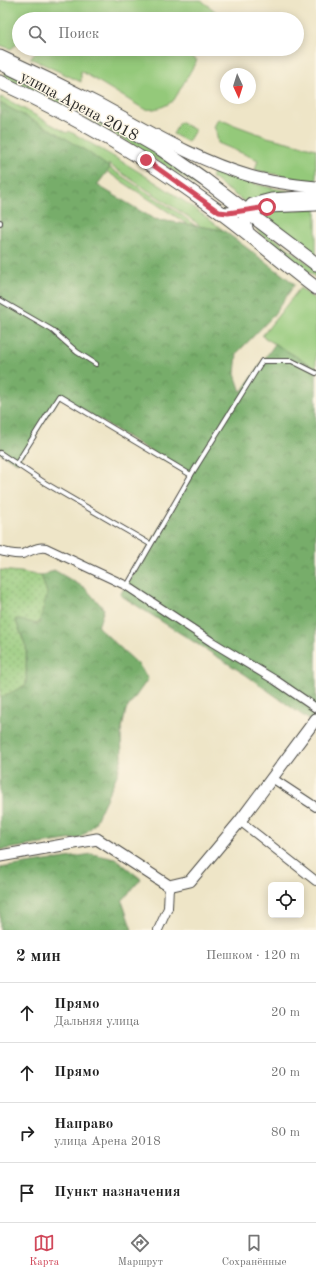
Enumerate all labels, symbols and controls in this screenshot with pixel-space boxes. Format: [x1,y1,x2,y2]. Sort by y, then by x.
search box [12,12,304,56]
icon: search [26,23,48,45]
text: Поиск [58,27,99,42]
north arrow [220,68,256,104]
street label: улица Арена 2018 [17,69,141,145]
route end [137,151,155,169]
route start [258,198,276,216]
map controls [268,882,304,918]
button: locate [268,882,304,918]
text: 2 мин [16,948,61,965]
text: Пешком · 120 m [206,949,300,962]
text: Прямо [54,997,100,1012]
icon: ahead [16,1002,38,1024]
text: 20 m [271,1006,300,1019]
text: Дальняя улица [54,1015,140,1028]
icon: ahead [16,1062,38,1084]
text: Прямо [54,1065,100,1080]
text: 20 m [271,1066,300,1079]
text: Направо [54,1117,113,1132]
icon: right [16,1122,38,1144]
text: 80 m [271,1126,300,1139]
text: улица Арена 2018 [54,1135,161,1148]
icon: arrive [16,1182,38,1204]
text: Пункт назначения [54,1185,181,1200]
tab: Карта [29,1232,59,1270]
tab: Маршрут [118,1232,163,1270]
tab: Сохранённые [222,1232,287,1270]

